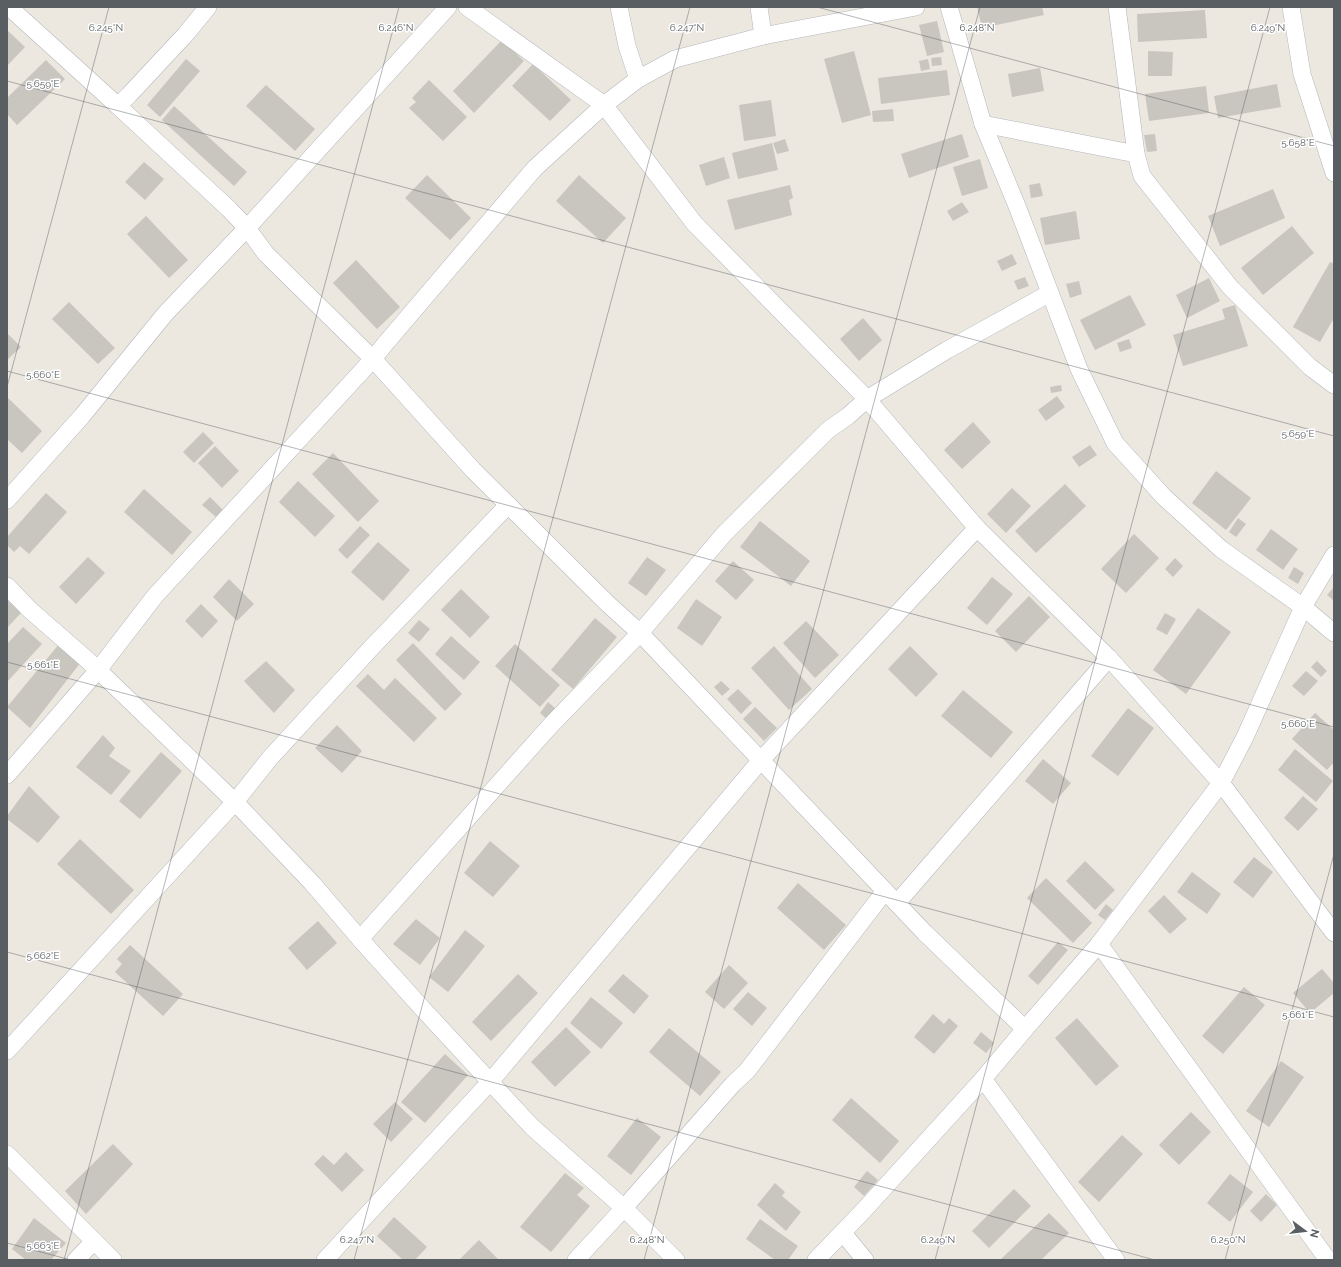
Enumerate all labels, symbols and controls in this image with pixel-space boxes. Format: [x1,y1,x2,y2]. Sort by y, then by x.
text: 6.245°N [89,22,123,33]
text: 6.246°N [379,22,414,33]
text: 6.247°N [670,22,704,33]
text: 6.248°N [960,22,994,33]
text: 6.249°N [1251,22,1285,33]
text: 5.659°E [26,78,60,89]
text: 5.658°E [1281,137,1315,148]
text: 5.660°E [26,369,60,380]
text: 5.659°E [1281,428,1315,439]
text: 5.661°E [27,659,59,670]
text: 5.660°E [1281,718,1315,729]
text: 5.662°E [26,950,60,961]
text: 5.661°E [1282,1009,1314,1020]
north arrow [1285,1211,1325,1251]
text: N [1307,1228,1322,1239]
text: 6.247°N [340,1234,374,1245]
text: 6.248°N [630,1234,664,1245]
text: 6.249°N [921,1234,955,1245]
text: 6.250°N [1211,1234,1245,1245]
text: 5.663°E [26,1240,60,1251]

